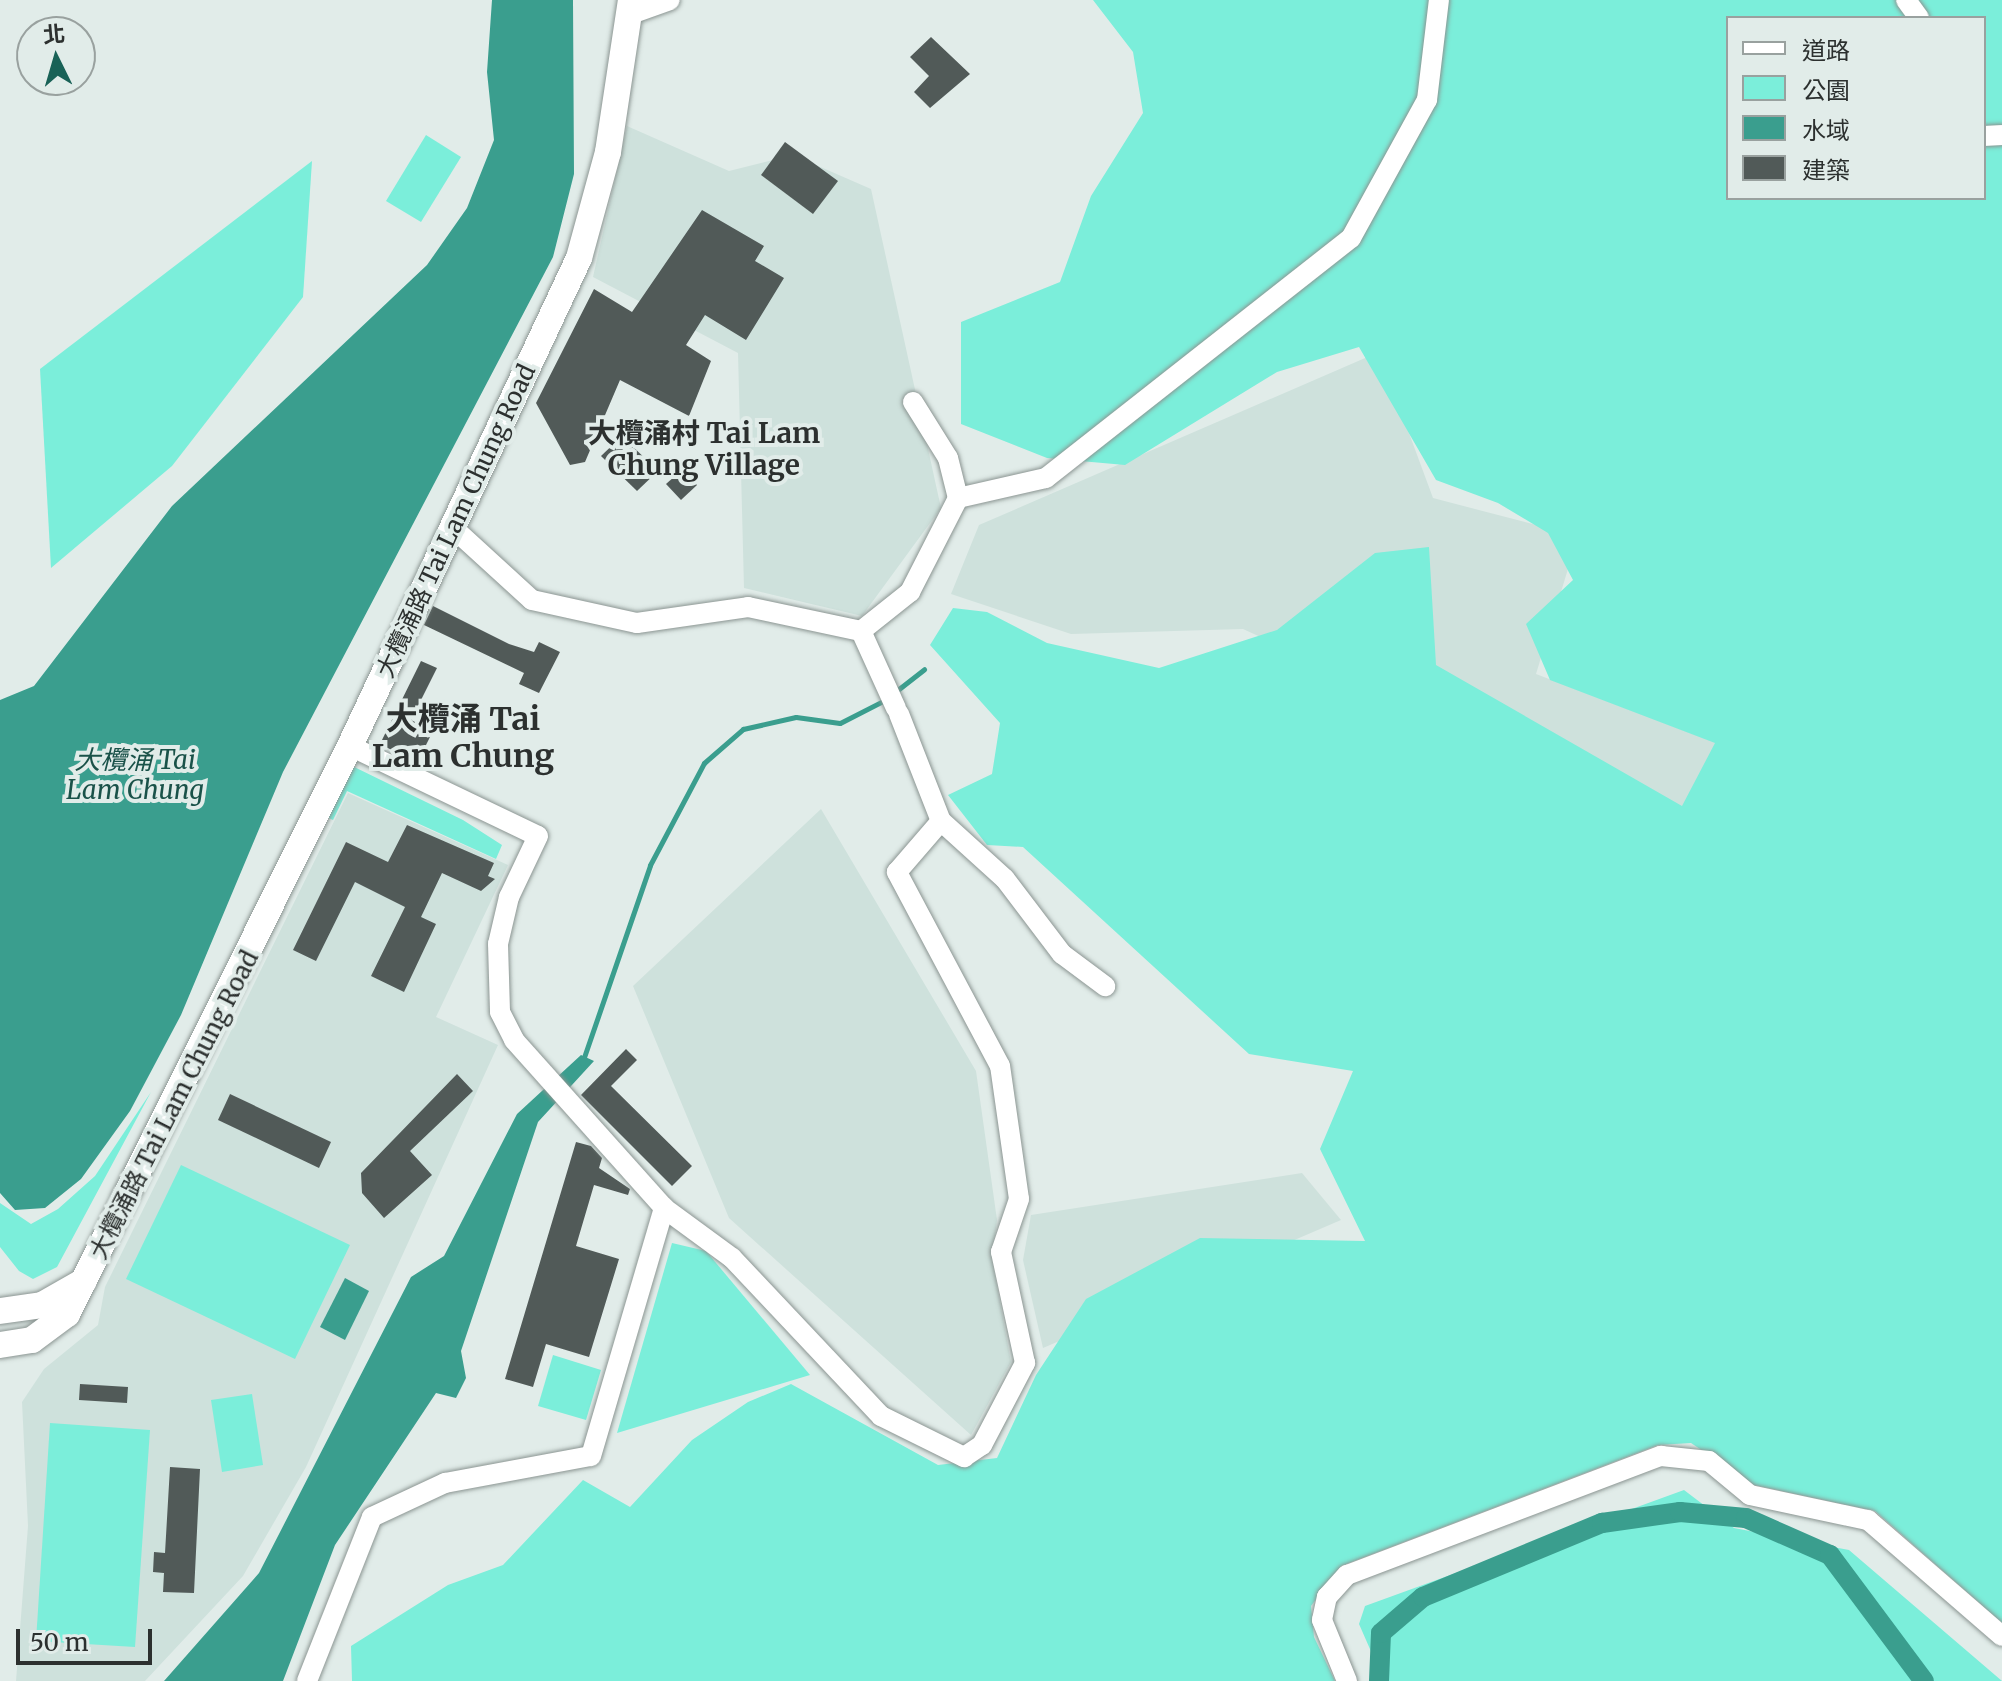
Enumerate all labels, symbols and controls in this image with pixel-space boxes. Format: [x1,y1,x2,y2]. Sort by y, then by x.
north arrow [16,16,96,96]
legend [1726,16,1986,200]
text: 北 [42,19,66,49]
text: 道路 [1802,35,1850,66]
text: 公園 [1802,75,1850,106]
text: 水域 [1802,115,1850,146]
text: 建築 [1802,155,1850,186]
street label: 大欖涌路 Tai Lam Chung Road [371,360,541,682]
district label: 大欖涌村 Tai Lam Chung Village [588,416,820,482]
district label: 大欖涌 Tai Lam Chung [372,701,554,776]
water label: 大欖涌 Tai Lam Chung [66,744,204,806]
street label: 大欖涌路 Tai Lam Chung Road [83,946,265,1264]
scale bar [20,1613,156,1663]
text: 50 m [30,1627,89,1658]

